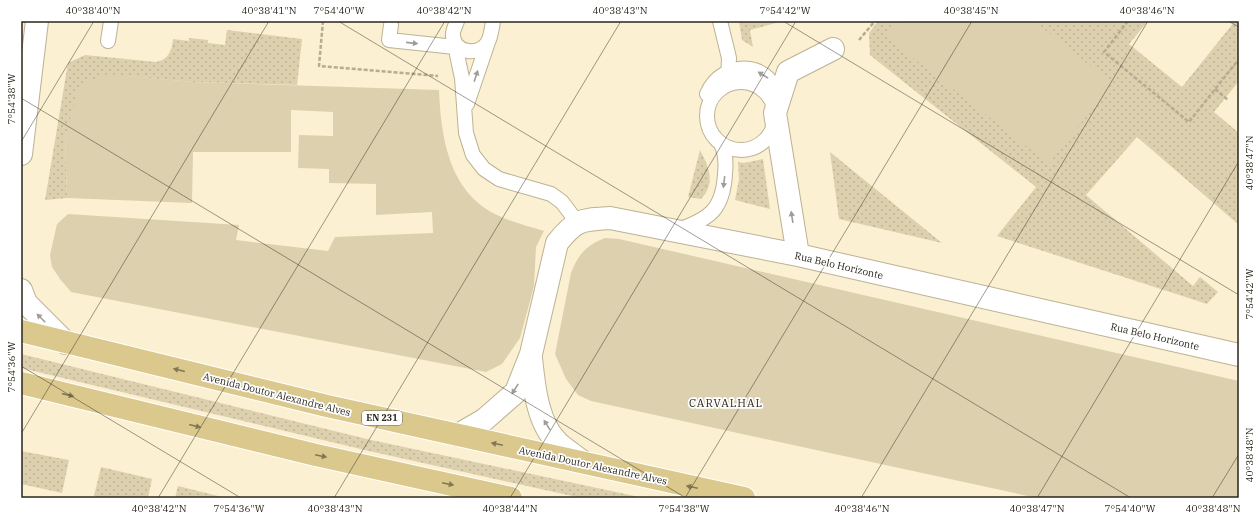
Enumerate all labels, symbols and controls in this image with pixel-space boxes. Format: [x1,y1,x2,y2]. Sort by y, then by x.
text: 40°38'40"N [66,4,121,17]
text: 40°38'41"N [242,4,297,17]
text: 7°54'40"W [313,4,365,17]
text: 40°38'42"N [417,4,472,17]
text: 40°38'43"N [593,4,648,17]
text: 7°54'42"W [759,4,811,17]
text: 40°38'45"N [944,4,999,17]
text: 40°38'46"N [1120,4,1175,17]
one-way arrow [406,39,418,46]
one-way arrow [473,70,479,82]
one-way arrow [758,71,768,79]
text: 7°54'38"W [5,73,18,125]
text: 40°38'47"N [1243,135,1256,191]
one-way arrow [721,176,728,188]
one-way arrow [789,211,795,223]
street label: Rua Belo Horizonte [793,249,885,282]
text: 7°54'42"W [1243,268,1256,320]
one-way arrow [36,313,46,323]
street label: Rua Belo Horizonte [1109,320,1201,353]
text: 7°54'36"W [5,341,18,393]
one-way arrow [173,367,186,373]
street label: Avenida Doutor Alexandre Alves [202,370,352,419]
one-way arrow [512,384,519,395]
one-way arrow [62,392,75,398]
district label: CARVALHAL [689,396,763,410]
road number: EN 231 [362,411,402,425]
one-way arrow [543,419,550,431]
one-way arrow [189,423,201,429]
text: 40°38'48"N [1243,427,1256,483]
one-way arrow [491,440,503,446]
street label: Avenida Doutor Alexandre Alves [518,443,668,488]
one-way arrow [315,454,327,460]
one-way arrow [442,482,454,488]
one-way arrow [686,483,698,489]
text: 40°38'42"N [132,502,187,515]
text: 7°54'36"W [213,502,265,515]
text: 40°38'43"N [308,502,363,515]
text: 40°38'44"N [483,502,538,515]
text: 7°54'38"W [658,502,710,515]
text: 40°38'46"N [835,502,890,515]
text: 40°38'47"N [1010,502,1065,515]
text: 7°54'40"W [1104,502,1156,515]
text: 40°38'48"N [1186,502,1241,515]

